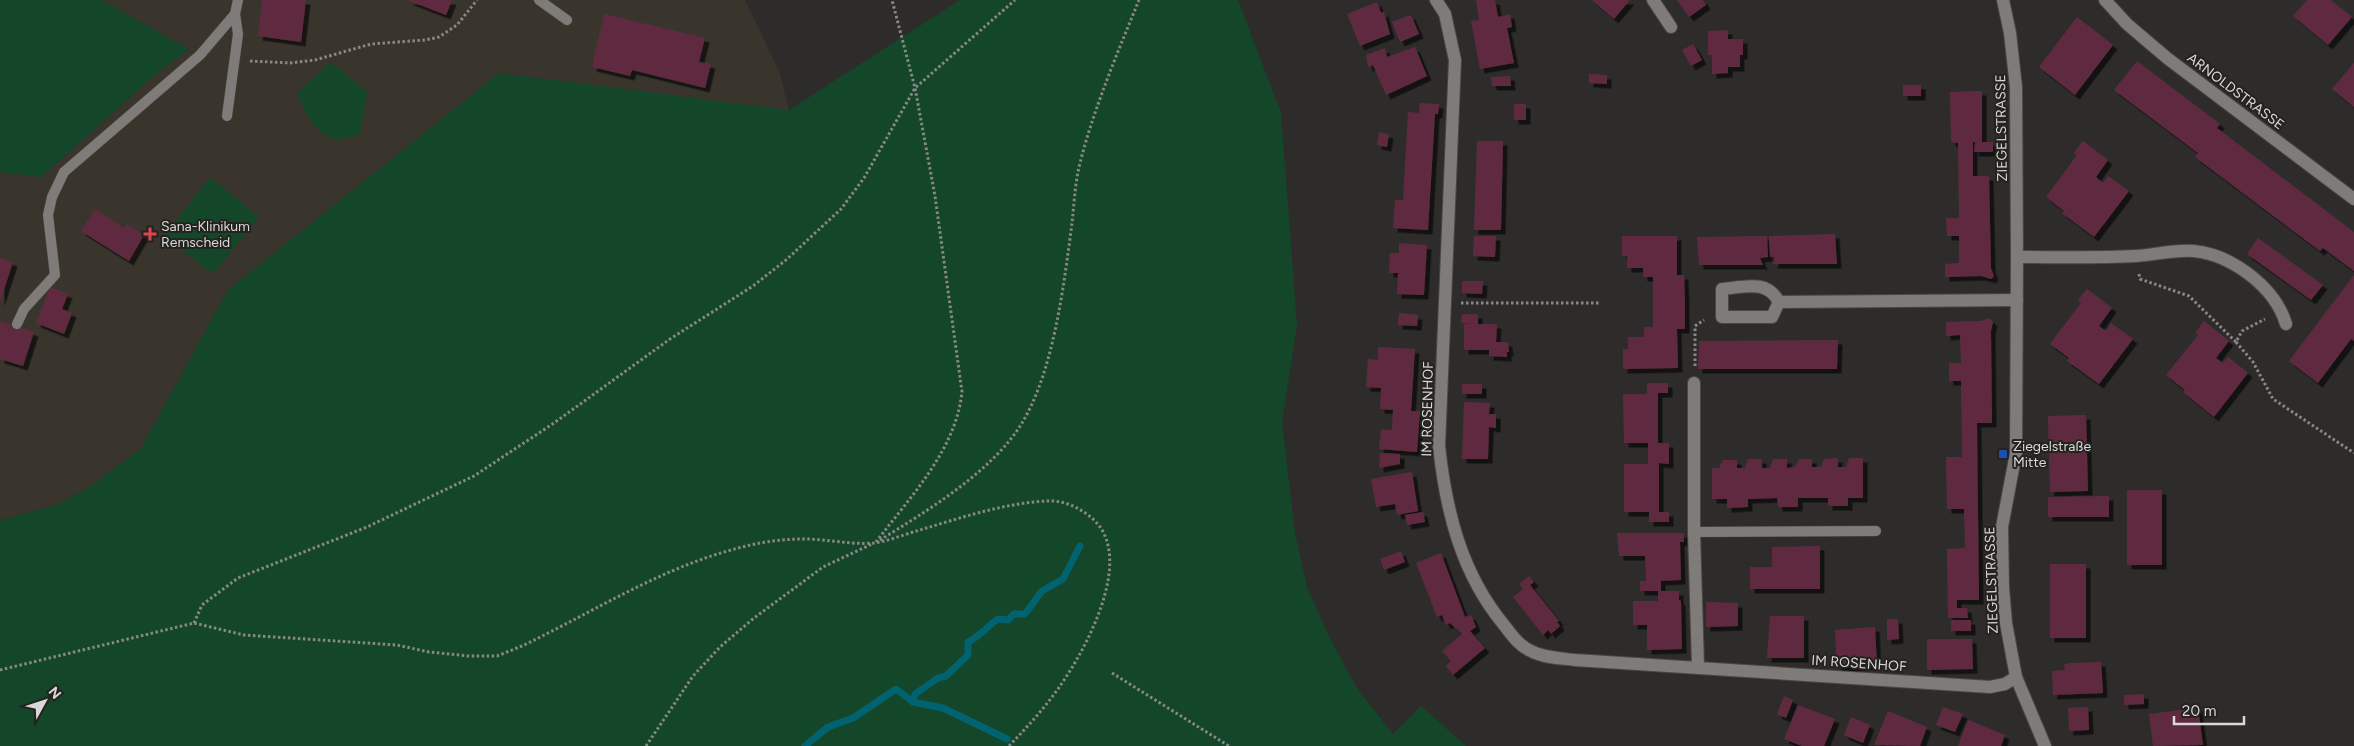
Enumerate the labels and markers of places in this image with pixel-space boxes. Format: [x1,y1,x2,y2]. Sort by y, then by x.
place label: Sana-Klinikum Remscheid [161,218,250,251]
marker: Sana-Klinikum Remscheid [143,227,157,241]
place label: Ziegelstraße Mitte [2013,438,2091,471]
marker: Ziegelstraße Mitte [1997,448,2009,460]

